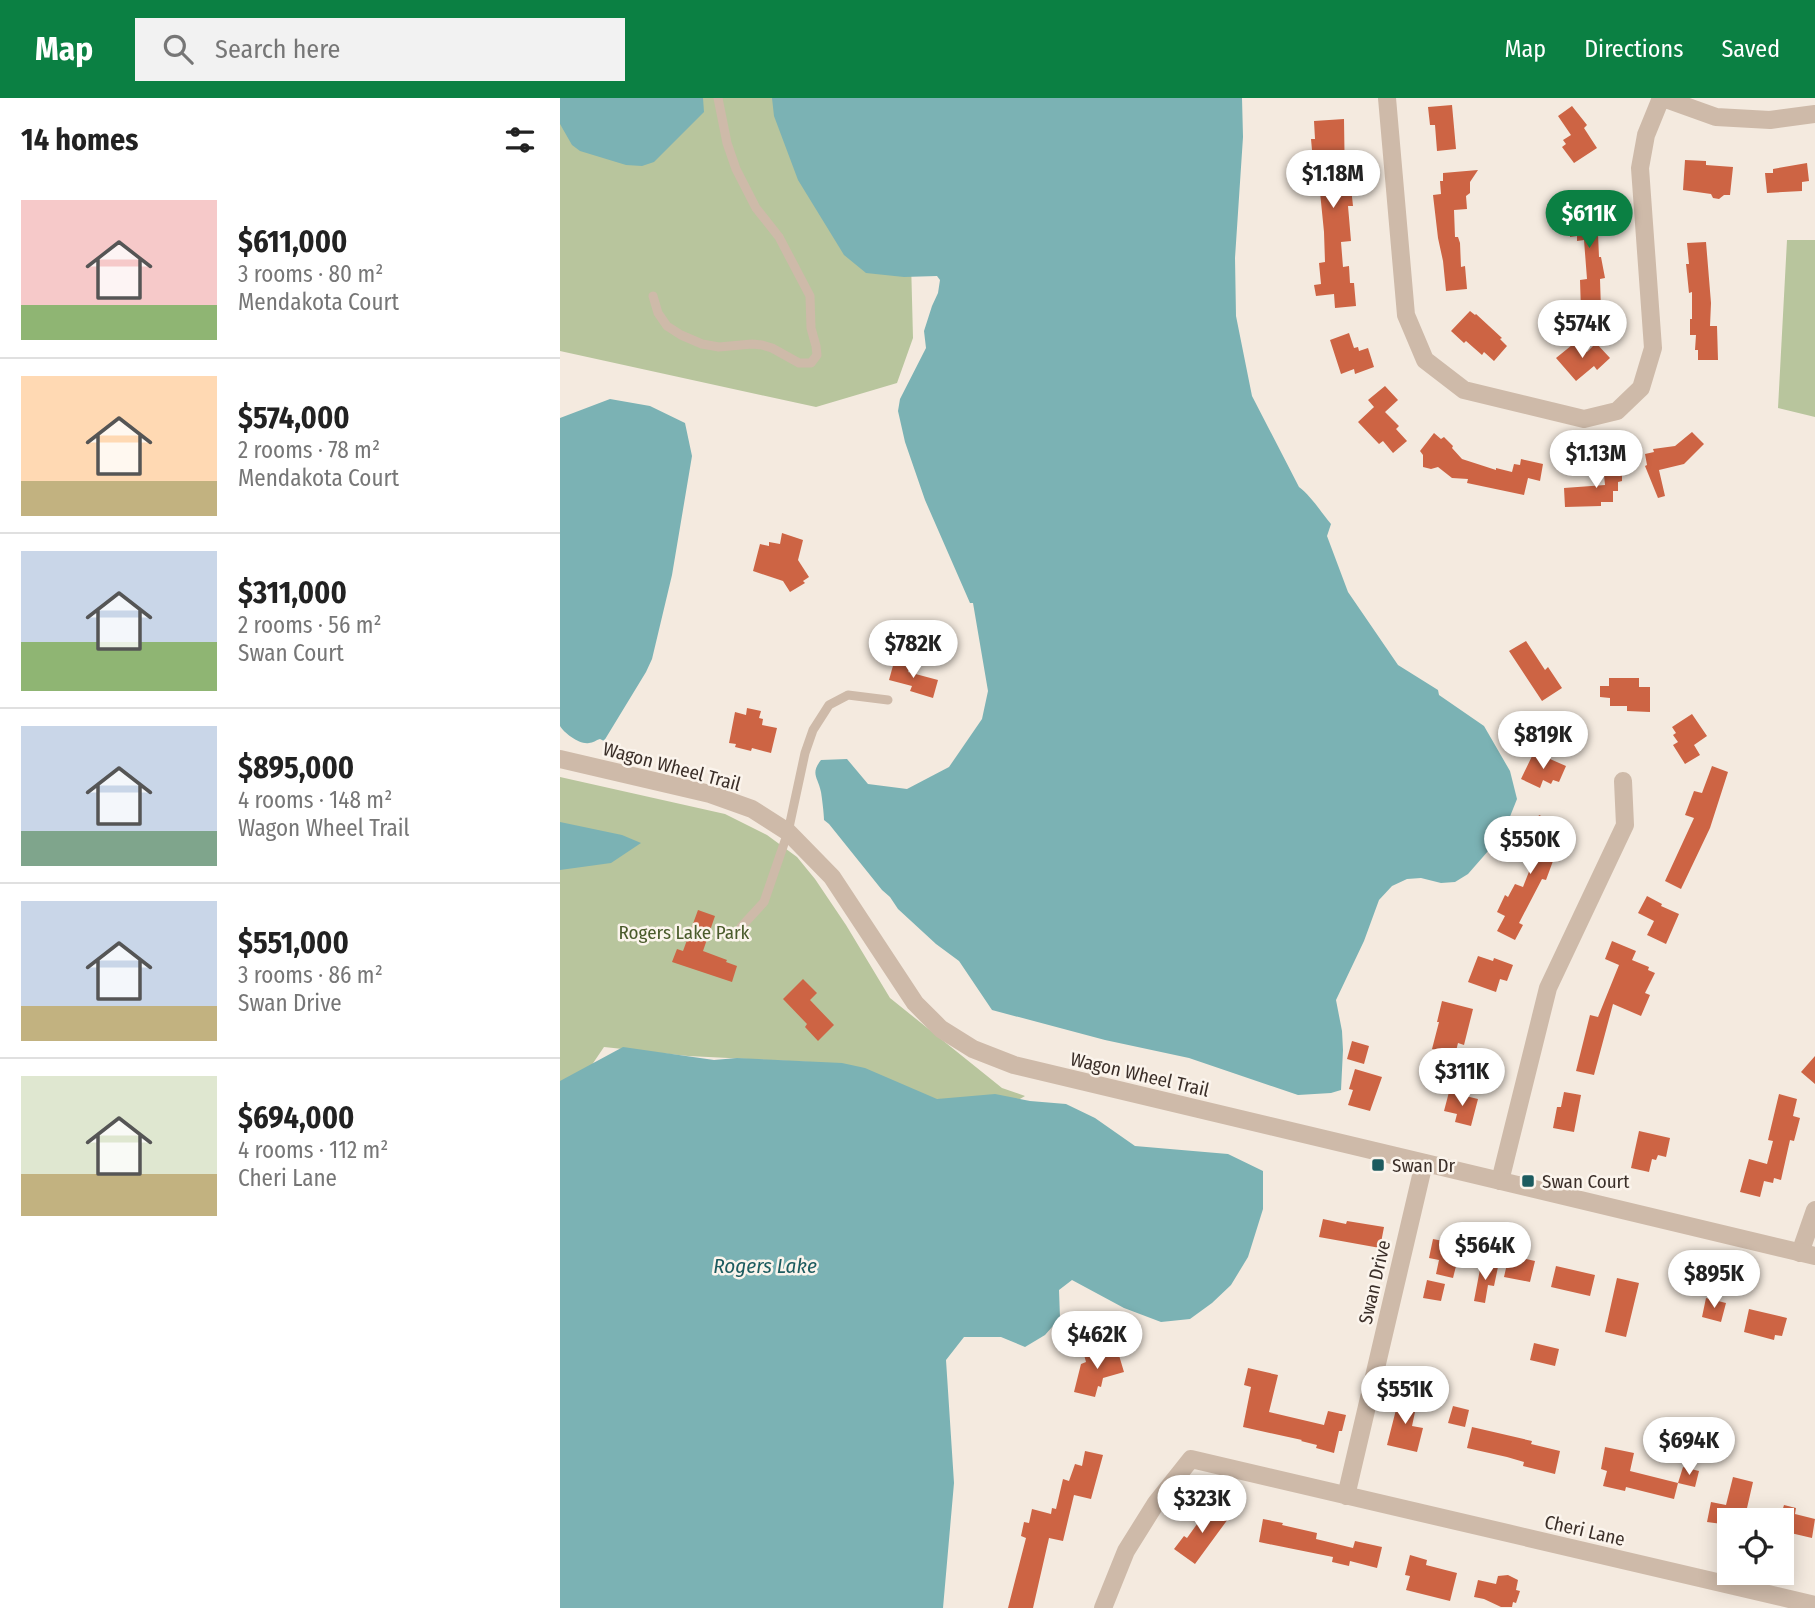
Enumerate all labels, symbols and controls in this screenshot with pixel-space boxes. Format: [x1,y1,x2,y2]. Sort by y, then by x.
search box [135,18,625,81]
text: Map [35,29,93,69]
icon: search [159,30,197,68]
text: Search here [215,34,340,65]
text: Map [1505,35,1546,63]
text: Directions [1584,35,1683,63]
text: Saved [1721,35,1780,63]
icon: filters [501,121,539,159]
text: 14 homes [21,122,138,158]
pin: $1.18M [1276,150,1390,210]
text: $1.18M [1302,159,1364,187]
pin: $611K [1540,190,1638,250]
text: $611K [1562,199,1616,227]
text: $611,000 [238,224,347,260]
icon: home [77,228,161,312]
text: 3 rooms · 80 m² [238,260,383,288]
text: Mendakota Court [238,288,399,316]
pin: $574K [1533,300,1631,360]
text: $574K [1554,309,1610,337]
text: $574,000 [238,400,350,436]
icon: home [77,404,161,488]
pin: $1.13M [1539,430,1653,490]
text: 2 rooms · 78 m² [238,436,380,464]
text: $1.13M [1566,439,1626,467]
text: Mendakota Court [238,464,399,492]
text: $311,000 [238,575,347,611]
icon: home [77,579,161,663]
text: 2 rooms · 56 m² [238,611,382,639]
pin: $782K [864,620,962,680]
text: $782K [885,629,941,657]
text: Swan Court [238,639,344,667]
pin: $819K [1494,712,1592,771]
text: $819K [1514,720,1572,748]
street label: Wagon Wheel Trail [600,737,743,796]
text: $895,000 [238,750,354,786]
icon: home [77,754,161,838]
text: 4 rooms · 148 m² [238,786,392,814]
text: Wagon Wheel Trail [238,814,410,842]
pin: $550K [1481,816,1579,876]
text: $550K [1500,825,1560,853]
park label: Rogers Lake Park [619,921,750,944]
text: $551,000 [238,925,349,961]
icon: home [77,929,161,1013]
text: 3 rooms · 86 m² [238,961,383,989]
text: Swan Drive [238,989,342,1017]
street label: Wagon Wheel Trail [1068,1047,1212,1102]
pin: $311K [1413,1048,1511,1108]
text: $311K [1435,1057,1489,1085]
text: $694,000 [238,1100,354,1136]
icon: home [77,1104,161,1188]
text: 4 rooms · 112 m² [238,1136,388,1164]
place label: Swan Dr [1392,1154,1455,1177]
marker: Swan Dr [1370,1157,1386,1173]
text: Cheri Lane [238,1164,337,1192]
place label: Swan Court [1542,1170,1630,1193]
marker: Swan Court [1520,1173,1536,1189]
pin: $564K [1436,1222,1534,1282]
text: $564K [1455,1231,1515,1259]
street label: Swan Drive [1354,1238,1395,1326]
pin: $895K [1665,1250,1763,1310]
water label: Rogers Lake [713,1253,817,1279]
text: $895K [1684,1259,1744,1287]
pin: $462K [1048,1312,1146,1371]
text: $462K [1067,1320,1127,1348]
pin: $551K [1356,1366,1454,1426]
text: $551K [1377,1375,1433,1403]
pin: $694K [1640,1418,1738,1477]
text: $694K [1659,1426,1719,1454]
pin: $323K [1153,1476,1251,1535]
text: $323K [1173,1484,1231,1512]
map controls [1717,1508,1794,1585]
button: locate [1717,1508,1794,1585]
street label: Cheri Lane [1542,1510,1627,1551]

